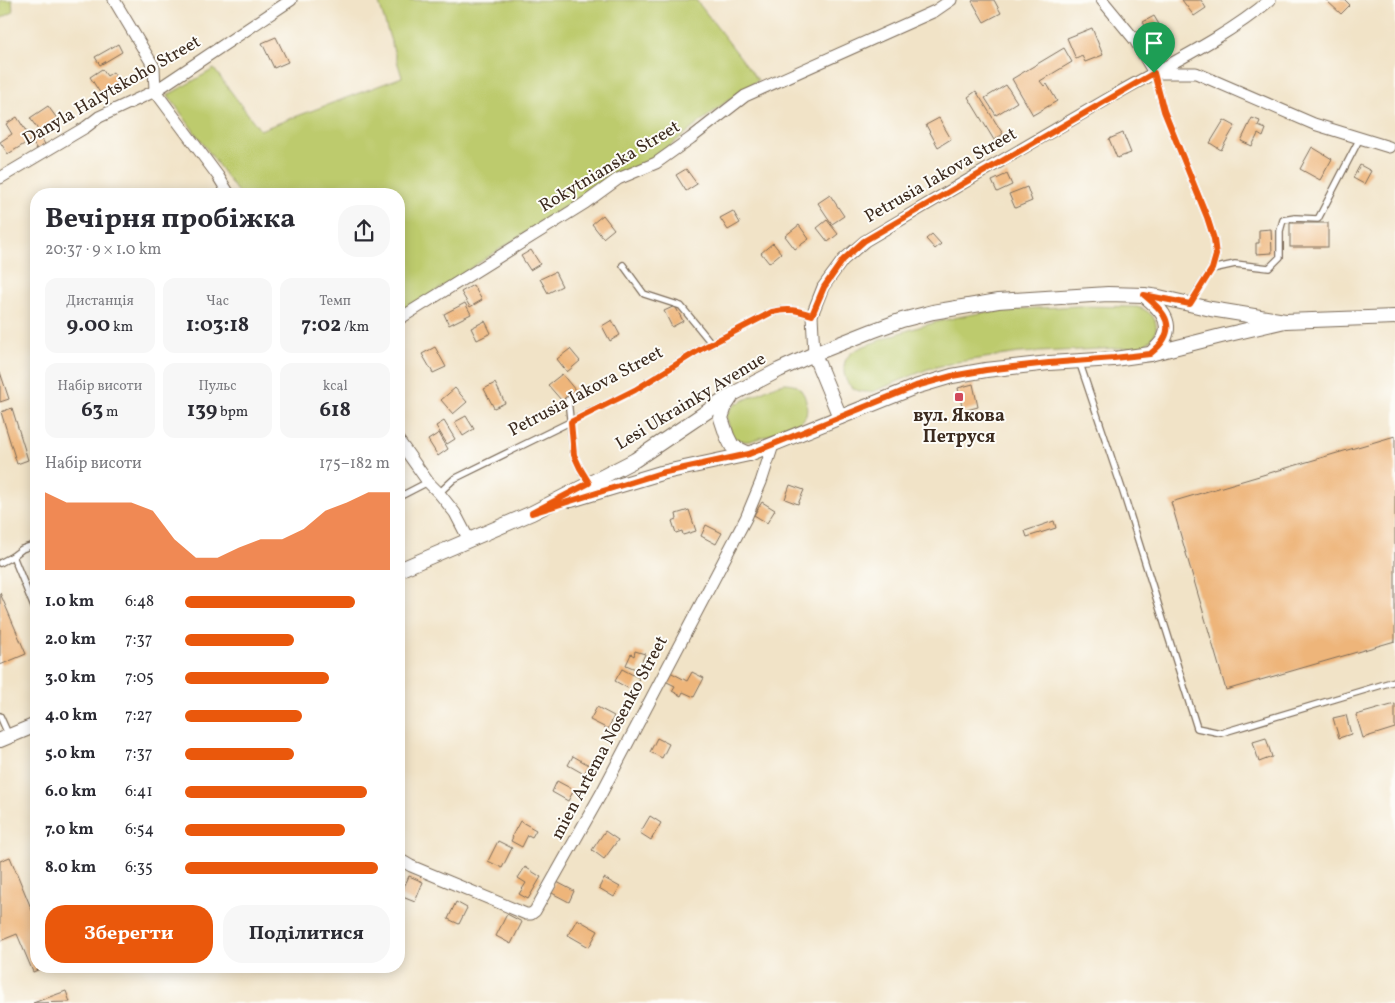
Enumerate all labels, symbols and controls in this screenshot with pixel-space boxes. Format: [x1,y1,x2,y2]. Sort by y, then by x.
pin [1133,22,1175,73]
icon: arrive [1140,29,1168,57]
street label: Danyla Halytskoho Street [18,30,206,152]
street label: Rokytnianska Street [535,115,685,219]
street label: Petrusia Iakova Street [860,122,1022,230]
text: Вечірня пробіжка [45,200,295,239]
button: share [338,205,390,257]
text: 20:37 · 9 × 1.0 km [45,239,162,261]
text: Дистанція [66,292,134,311]
text: Час [206,292,229,311]
text: Темп [319,292,351,311]
text: 9.00 [67,311,110,340]
text: 1:03:18 [186,311,249,340]
text: 7:02 [301,311,341,340]
text: km [110,318,133,337]
text: /km [341,318,369,337]
street label: Petrusia Iakova Street [504,341,668,443]
street label: Lesi Ukrainky Avenue [611,347,771,457]
text: Набір висоти [57,377,142,396]
text: Пульс [199,377,236,396]
text: kcal [323,377,348,396]
marker: вул. Якова Петруся [953,391,965,403]
text: 63 [81,396,103,425]
text: 139 [187,396,217,425]
text: 618 [319,396,351,425]
text: m [103,403,118,422]
text: bpm [217,403,248,422]
place label: вул. Якова Петруся [913,404,1005,450]
text: Набір висоти [45,453,142,475]
text: 175–182 m [319,453,390,475]
text: 1.0 km [45,591,94,613]
text: 6:48 [125,591,154,613]
text: 2.0 km [45,629,96,651]
text: 7:37 [125,629,153,651]
street label: mien Artema Nosenko Street [546,632,674,844]
text: 3.0 km [45,667,96,689]
text: 7:05 [125,667,154,689]
text: 4.0 km [45,705,97,727]
text: 7:27 [125,705,153,727]
text: 5.0 km [45,743,95,765]
text: 7:37 [125,743,153,765]
text: 6.0 km [45,781,97,803]
text: 6:41 [125,781,153,803]
text: 7.0 km [45,819,94,841]
text: 6:54 [125,819,154,841]
text: 8.0 km [45,857,96,879]
text: 6:35 [125,857,153,879]
button: Зберегти [45,905,213,963]
button: Поділитися [223,905,390,963]

